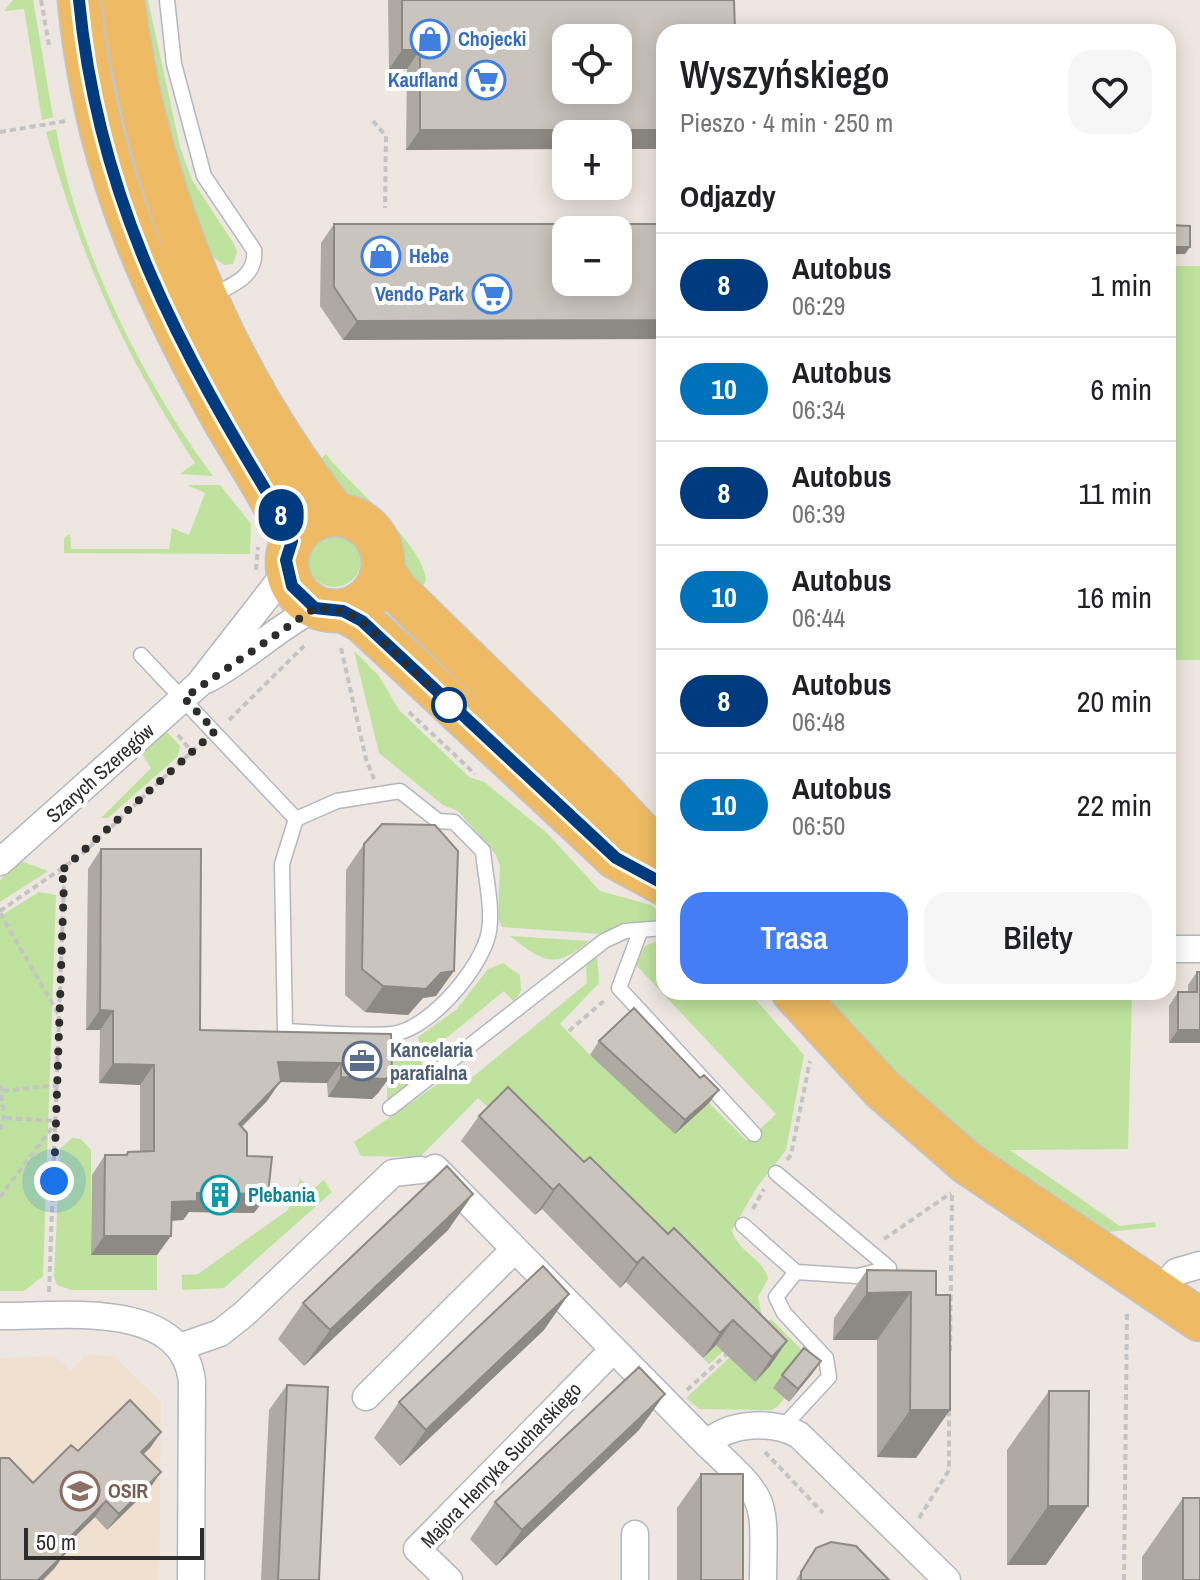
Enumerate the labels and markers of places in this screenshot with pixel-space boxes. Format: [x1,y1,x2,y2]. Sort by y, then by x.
shop icon: Chojecki [409,18,451,60]
place label: Chojecki [458,25,526,52]
supermarket icon: Kaufland [465,59,507,101]
place label: Kaufland [388,66,458,93]
shop icon: Hebe [360,235,402,277]
place label: Hebe [409,242,449,269]
supermarket icon: Vendo Park [471,273,513,315]
place label: Vendo Park [375,280,465,307]
unlabelled marker [432,688,466,722]
place label: Kancelaria parafialna [390,1036,473,1086]
office icon: Kancelaria parafialna [341,1040,383,1082]
building icon: Plebania [199,1174,241,1216]
place label: Plebania [248,1181,315,1208]
school or university icon: OSIR [59,1470,101,1512]
place label: OSIR [108,1477,148,1504]

